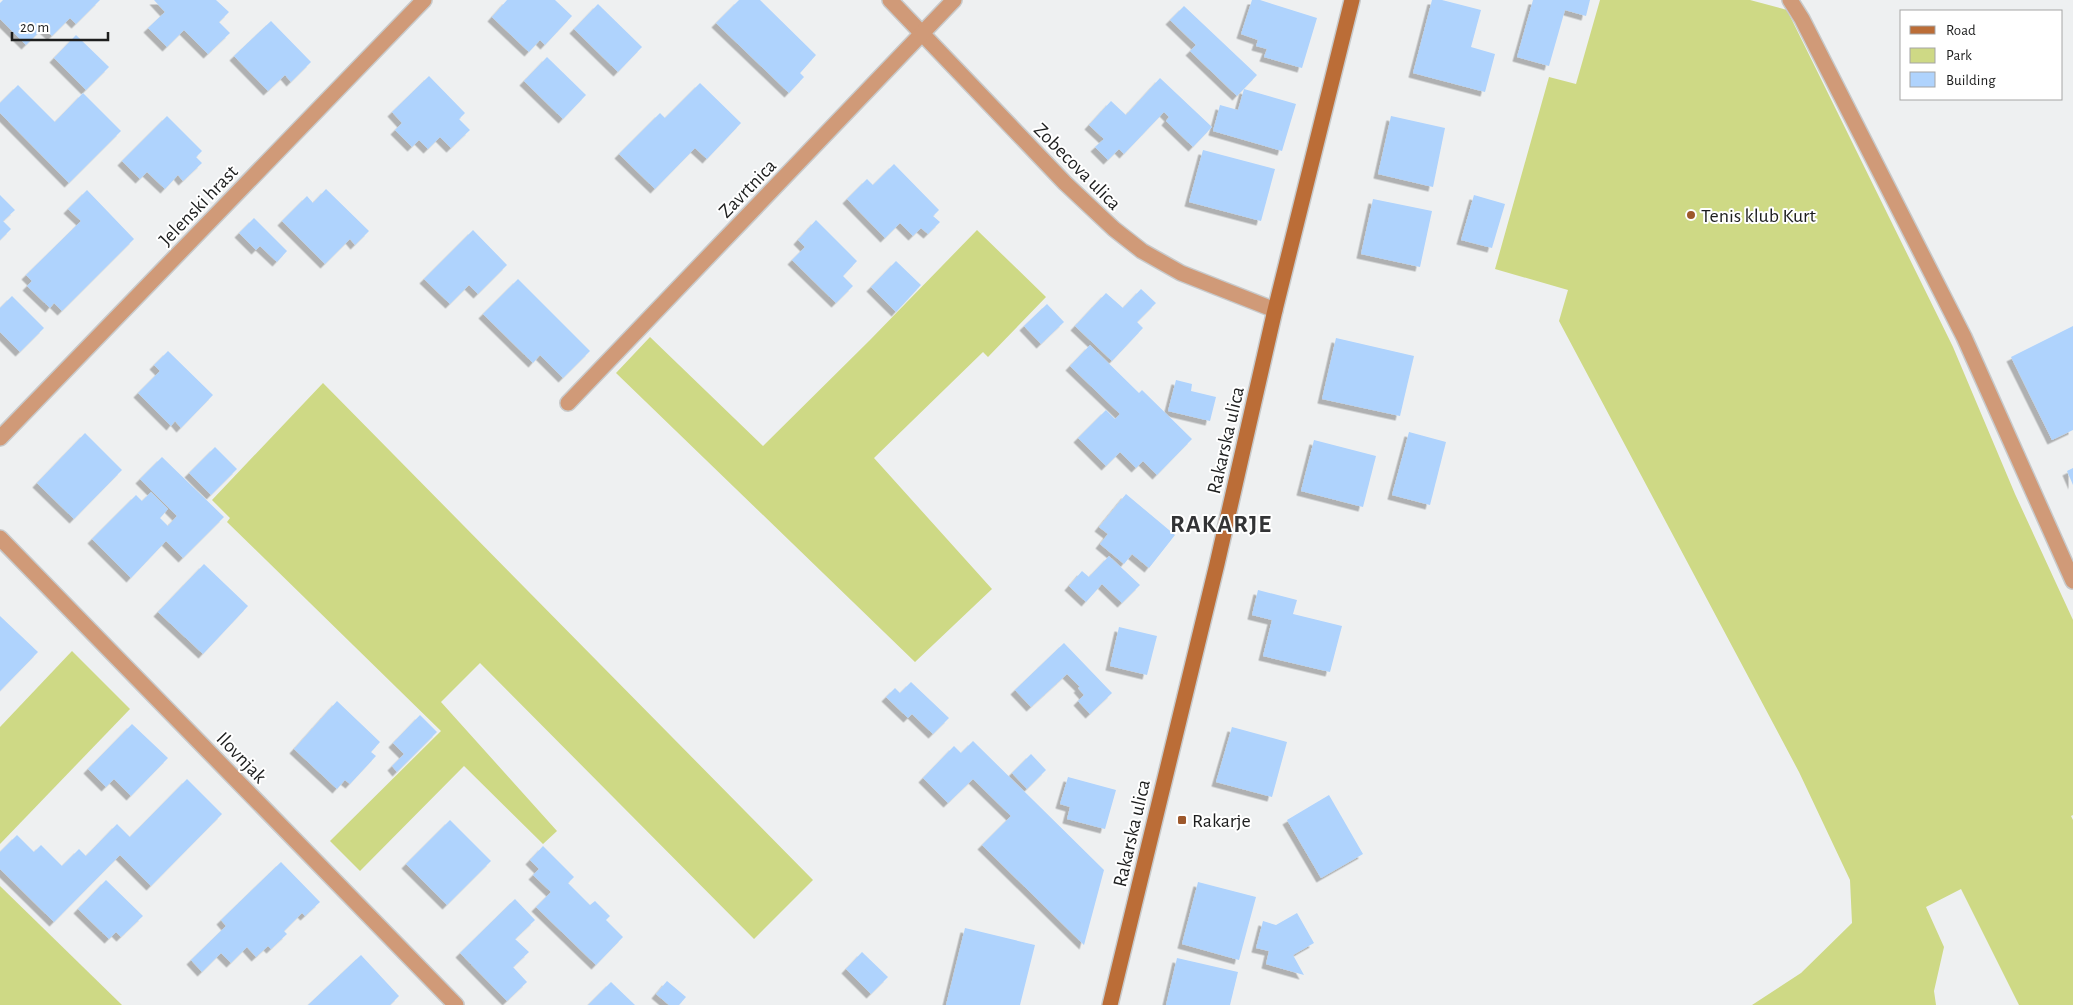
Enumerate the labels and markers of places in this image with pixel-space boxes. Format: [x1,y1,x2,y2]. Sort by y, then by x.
place label: Tenis klub Kurt [1701,206,1816,226]
marker: Tenis klub Kurt [1685,209,1697,221]
place label: Rakarje [1192,811,1251,831]
marker: Rakarje [1176,814,1188,826]

